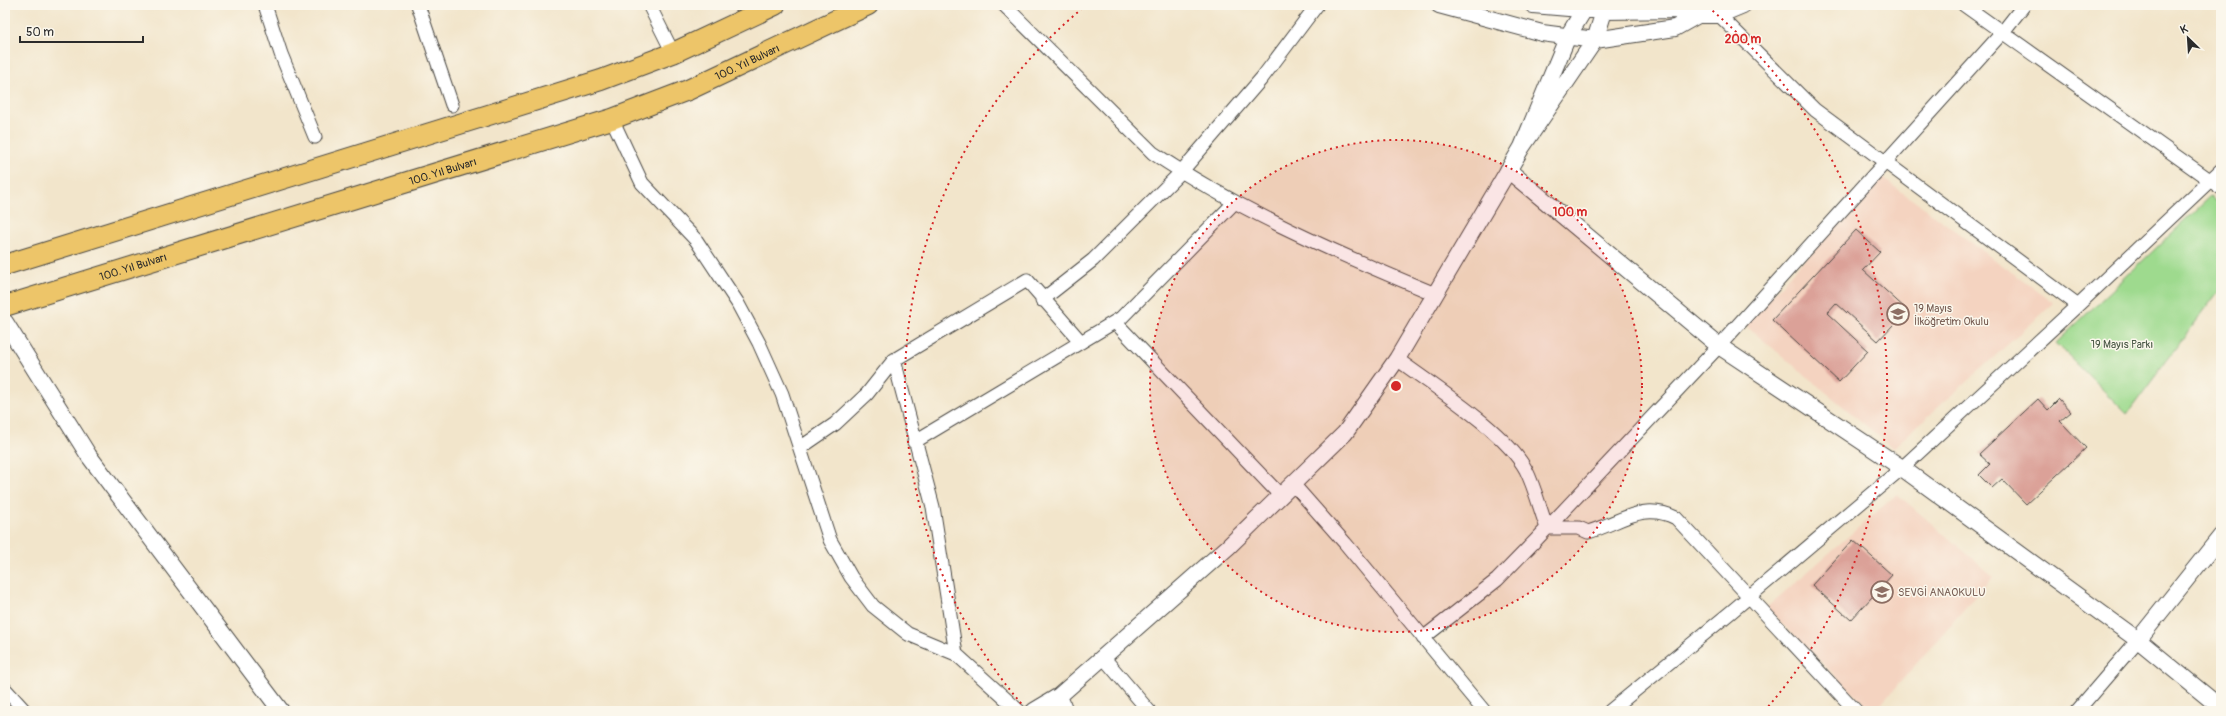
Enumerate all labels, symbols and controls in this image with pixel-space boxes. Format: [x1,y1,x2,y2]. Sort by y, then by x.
scale bar [20,18,143,44]
north arrow [2168,18,2208,58]
text: K [2178,22,2190,37]
text: 50 m [26,25,54,40]
text: 200 m [1725,32,1762,47]
street label: 100. Yıl Bulvarı [713,42,782,83]
street label: 100. Yıl Bulvarı [408,155,478,188]
text: 100 m [1553,205,1588,220]
street label: 100. Yıl Bulvarı [98,251,169,284]
school or university icon: 19 Mayıs İlköğretim Okulu [1885,301,1911,327]
place label: 19 Mayıs İlköğretim Okulu [1914,302,1989,328]
park label: 19 Mayıs Parkı [2091,338,2153,351]
centre of rings [1389,379,1403,393]
school or university icon: SEVGİ ANAOKULU [1869,579,1895,605]
place label: SEVGİ ANAOKULU [1898,586,1986,599]

